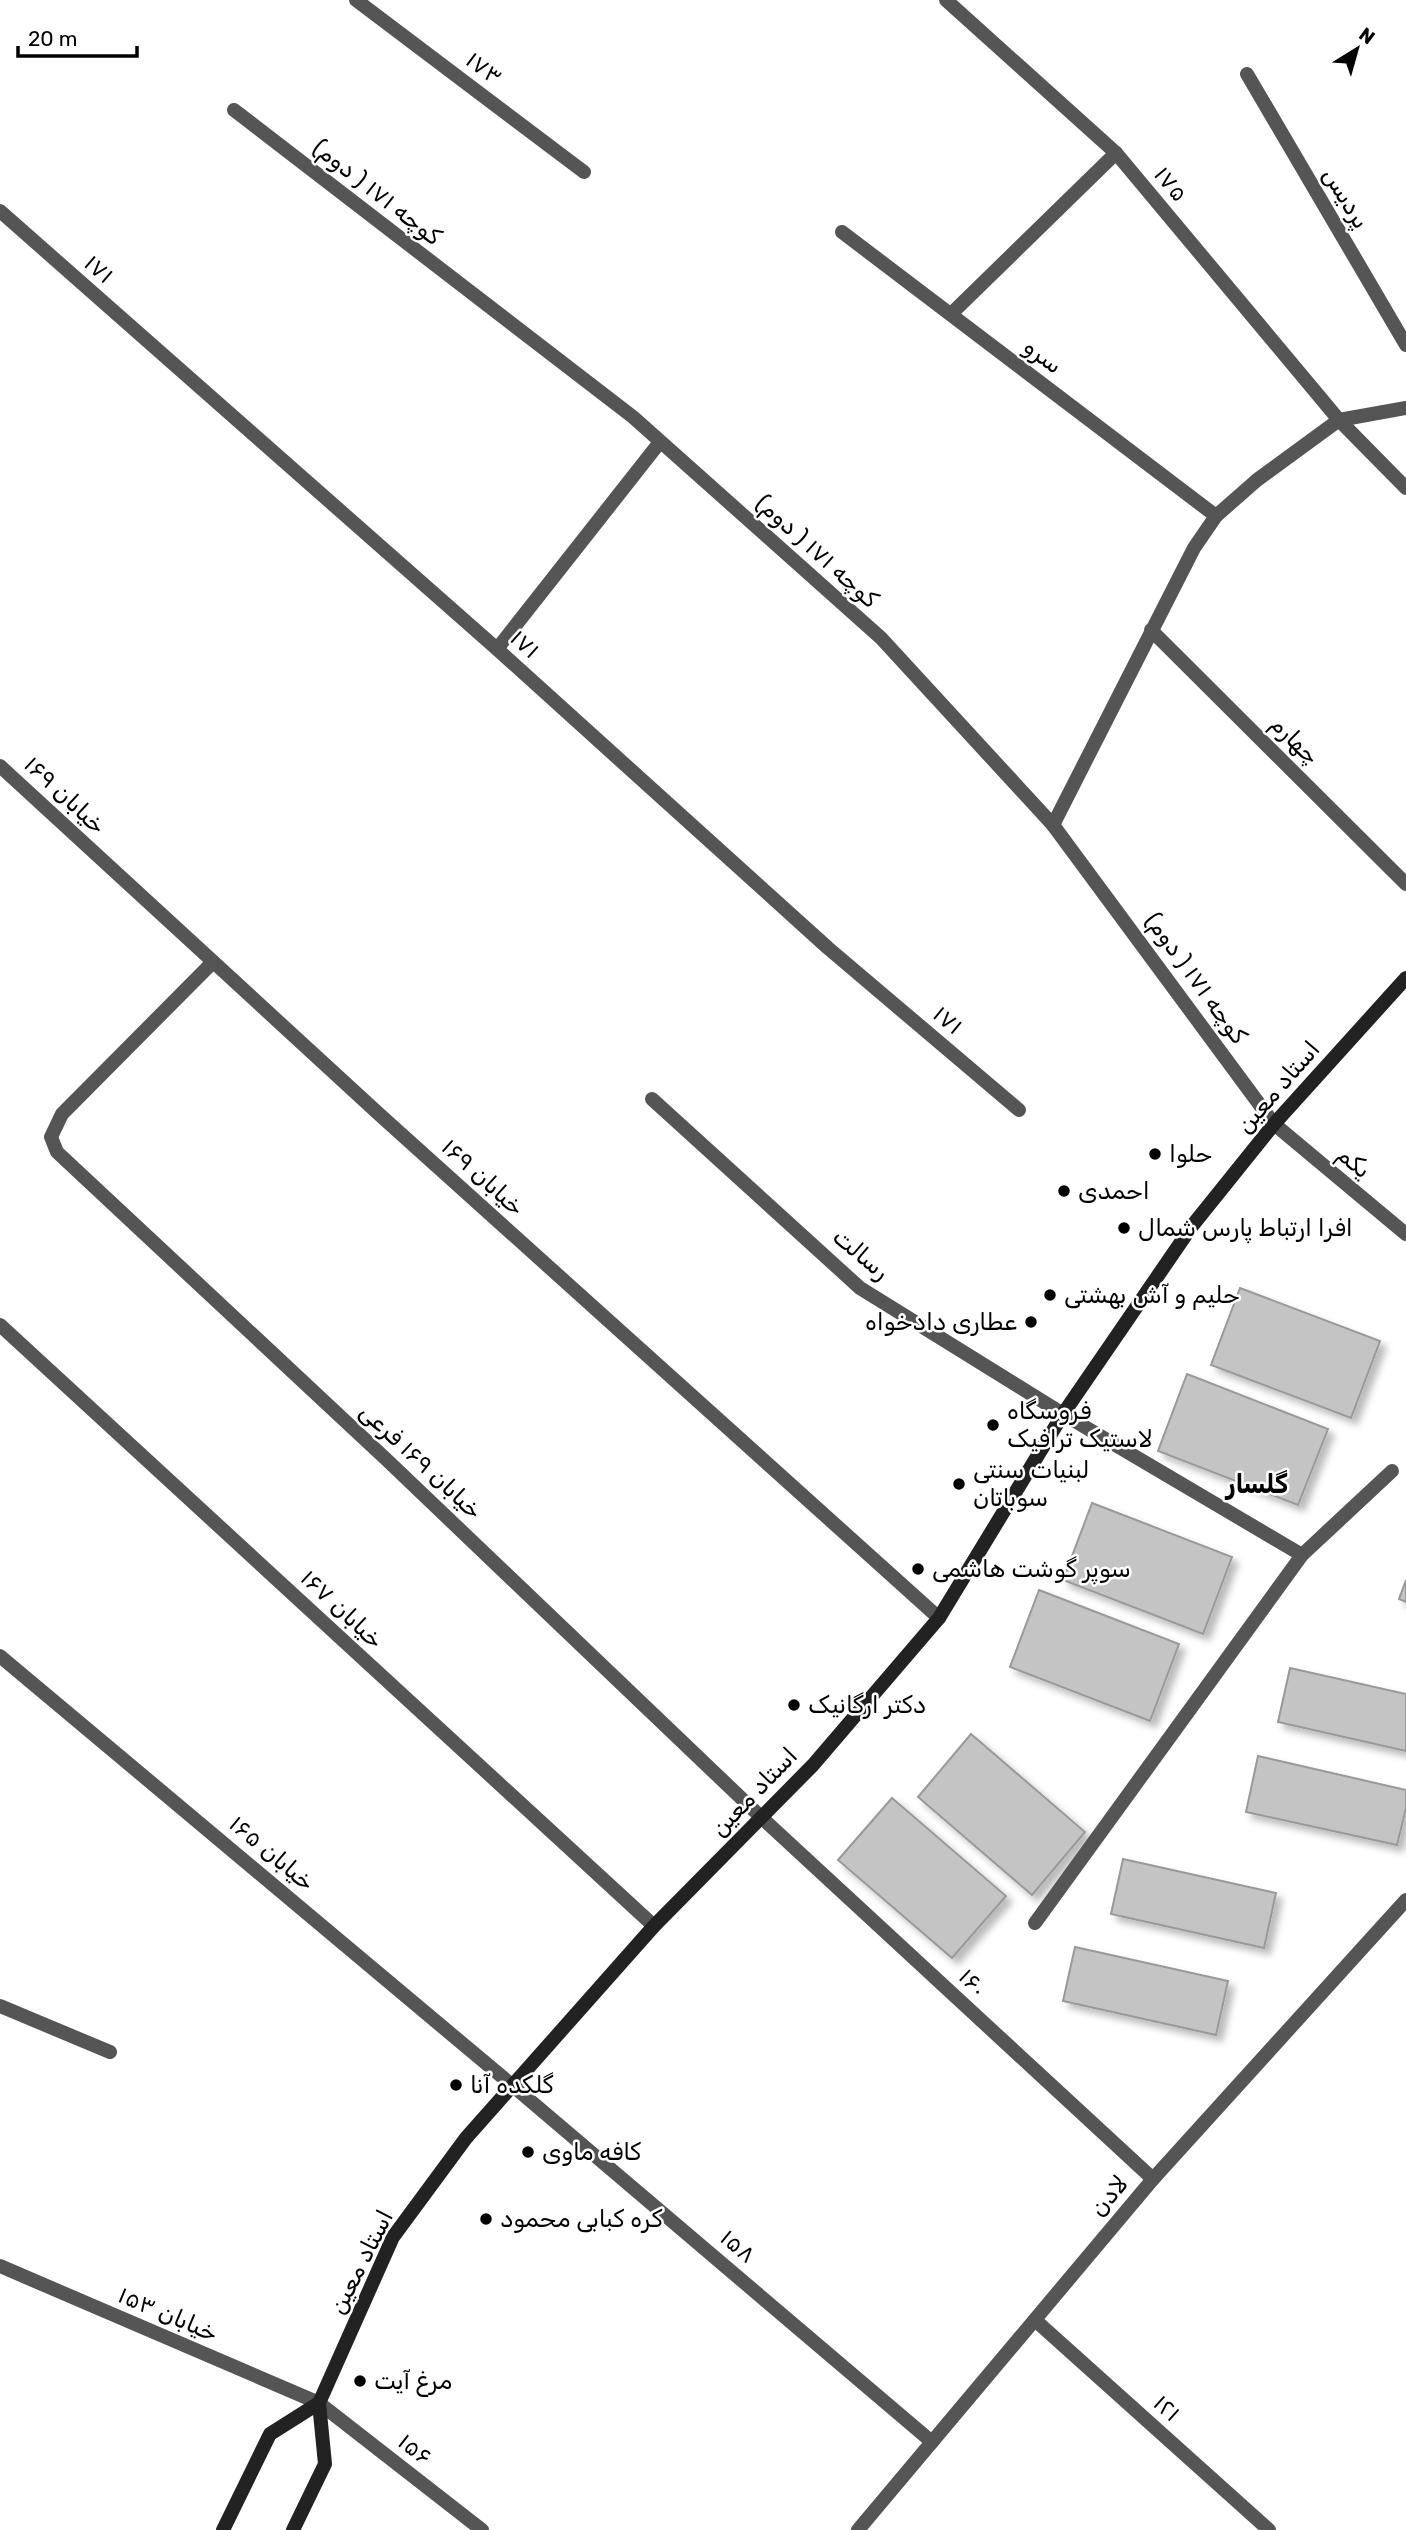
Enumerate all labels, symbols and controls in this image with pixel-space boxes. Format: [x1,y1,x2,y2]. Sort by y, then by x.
scale bar [18,14,136,58]
north arrow [1322,14,1392,84]
text: N [1355,23,1379,49]
text: 20 m [28,26,77,51]
street label: ۱۷۳ [460,45,508,91]
street label: کوچه ۱۷۱ ( دوم) [306,133,447,253]
street label: ۱۷۵ [1148,161,1194,207]
street label: پردیس [1315,162,1375,235]
street label: ۱۷۱ [78,249,120,289]
street label: سرو [1018,332,1068,380]
street label: کوچه ۱۷۱ ( دوم) [749,489,884,615]
street label: ۱۷۱ [504,624,546,664]
street label: چهارم [1263,710,1325,772]
street label: خیابان ۱۶۹ [18,750,112,840]
street label: کوچه ۱۷۱ ( دوم) [1137,907,1253,1050]
street label: ۱۷۱ [928,1000,968,1040]
street label: استاد معین [1230,1035,1326,1139]
street label: خیابان ۱۶۹ [436,1133,530,1221]
place label: حلوا [1169,1140,1212,1168]
street label: یکم [1331,1140,1376,1185]
marker: حلوا [1147,1146,1163,1162]
place label: احمدی [1078,1177,1150,1205]
marker: احمدی [1056,1183,1072,1199]
place label: افرا ارتباط پارس شمال [1138,1214,1353,1244]
marker: افرا ارتباط پارس شمال [1116,1220,1132,1236]
street label: رسالت [827,1222,895,1286]
place label: حلیم و آش بهشتی [1064,1281,1240,1310]
marker: حلیم و آش بهشتی [1042,1287,1058,1303]
place label: عطاری دادخواه [865,1308,1017,1336]
marker: عطاری دادخواه [1023,1314,1039,1330]
street label: خیابان ۱۶۹ فرعی [354,1397,488,1525]
place label: فروسگاه لاستیک ترافیک [1007,1397,1153,1453]
marker: فروسگاه لاستیک ترافیک [985,1417,1001,1433]
place label: لبنیات سنتی سوباتان [973,1456,1090,1512]
district label: گلسار [1224,1469,1288,1500]
marker: لبنیات سنتی سوباتان [951,1476,967,1492]
place label: سوپر گوشت هاشمی [932,1555,1131,1585]
marker: سوپر گوشت هاشمی [910,1561,926,1577]
street label: خیابان ۱۶۷ [295,1564,389,1654]
place label: دکتر ارگانیک [808,1691,926,1719]
marker: دکتر ارگانیک [786,1697,802,1713]
street label: استاد معین [705,1742,803,1842]
street label: خیابان ۱۶۵ [224,1809,320,1897]
street label: ۱۶۰ [953,1962,993,2002]
place label: گلکده آنا [470,2071,554,2099]
marker: گلکده آنا [448,2077,464,2093]
place label: کافه ماوی [542,2138,641,2166]
marker: کافه ماوی [520,2144,536,2160]
street label: لادن [1084,2170,1134,2222]
street label: استاد معین [323,2205,399,2319]
place label: کره کبابی محمود [500,2205,663,2233]
marker: کره کبابی محمود [478,2211,494,2227]
street label: ۱۵۸ [715,2223,761,2269]
street label: خیابان ۱۵۳ [114,2281,222,2347]
place label: مرغ آیت [374,2367,452,2397]
marker: مرغ آیت [352,2373,368,2389]
street label: ۱۲۱ [1148,2389,1186,2427]
street label: ۱۵۶ [392,2427,438,2471]

